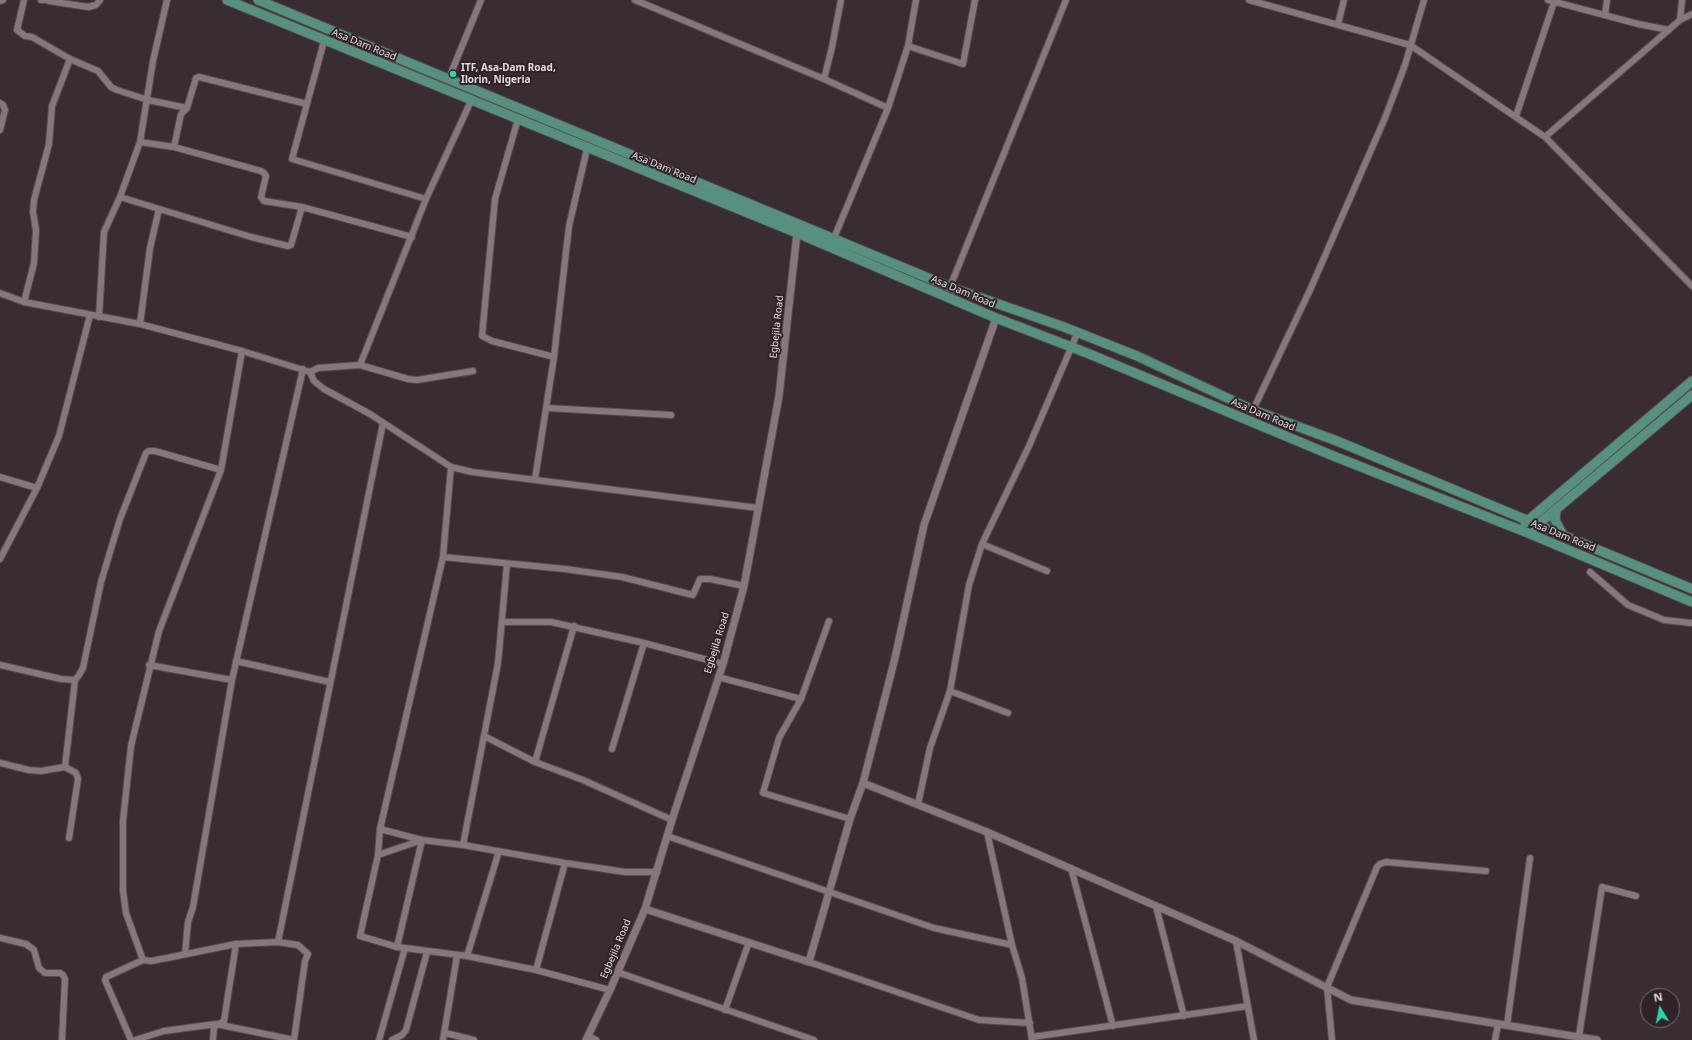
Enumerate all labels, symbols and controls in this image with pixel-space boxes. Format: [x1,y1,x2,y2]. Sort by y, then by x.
street label: Asa Dam Road [330,27,398,63]
place label: ITF, Asa-Dam Road, Ilorin, Nigeria [461,62,556,86]
marker: ITF, Asa-Dam Road, Ilorin, Nigeria [448,69,458,79]
street label: Asa Dam Road [630,150,698,186]
street label: Asa Dam Road [929,273,997,311]
street label: Egbejila Road [768,295,786,359]
street label: Asa Dam Road [1229,396,1297,434]
street label: Asa Dam Road [1529,518,1597,554]
street label: Egbejila Road [702,611,732,675]
street label: Egbejila Road [598,917,634,981]
north arrow [1640,988,1680,1028]
text: N [1652,989,1664,1005]

